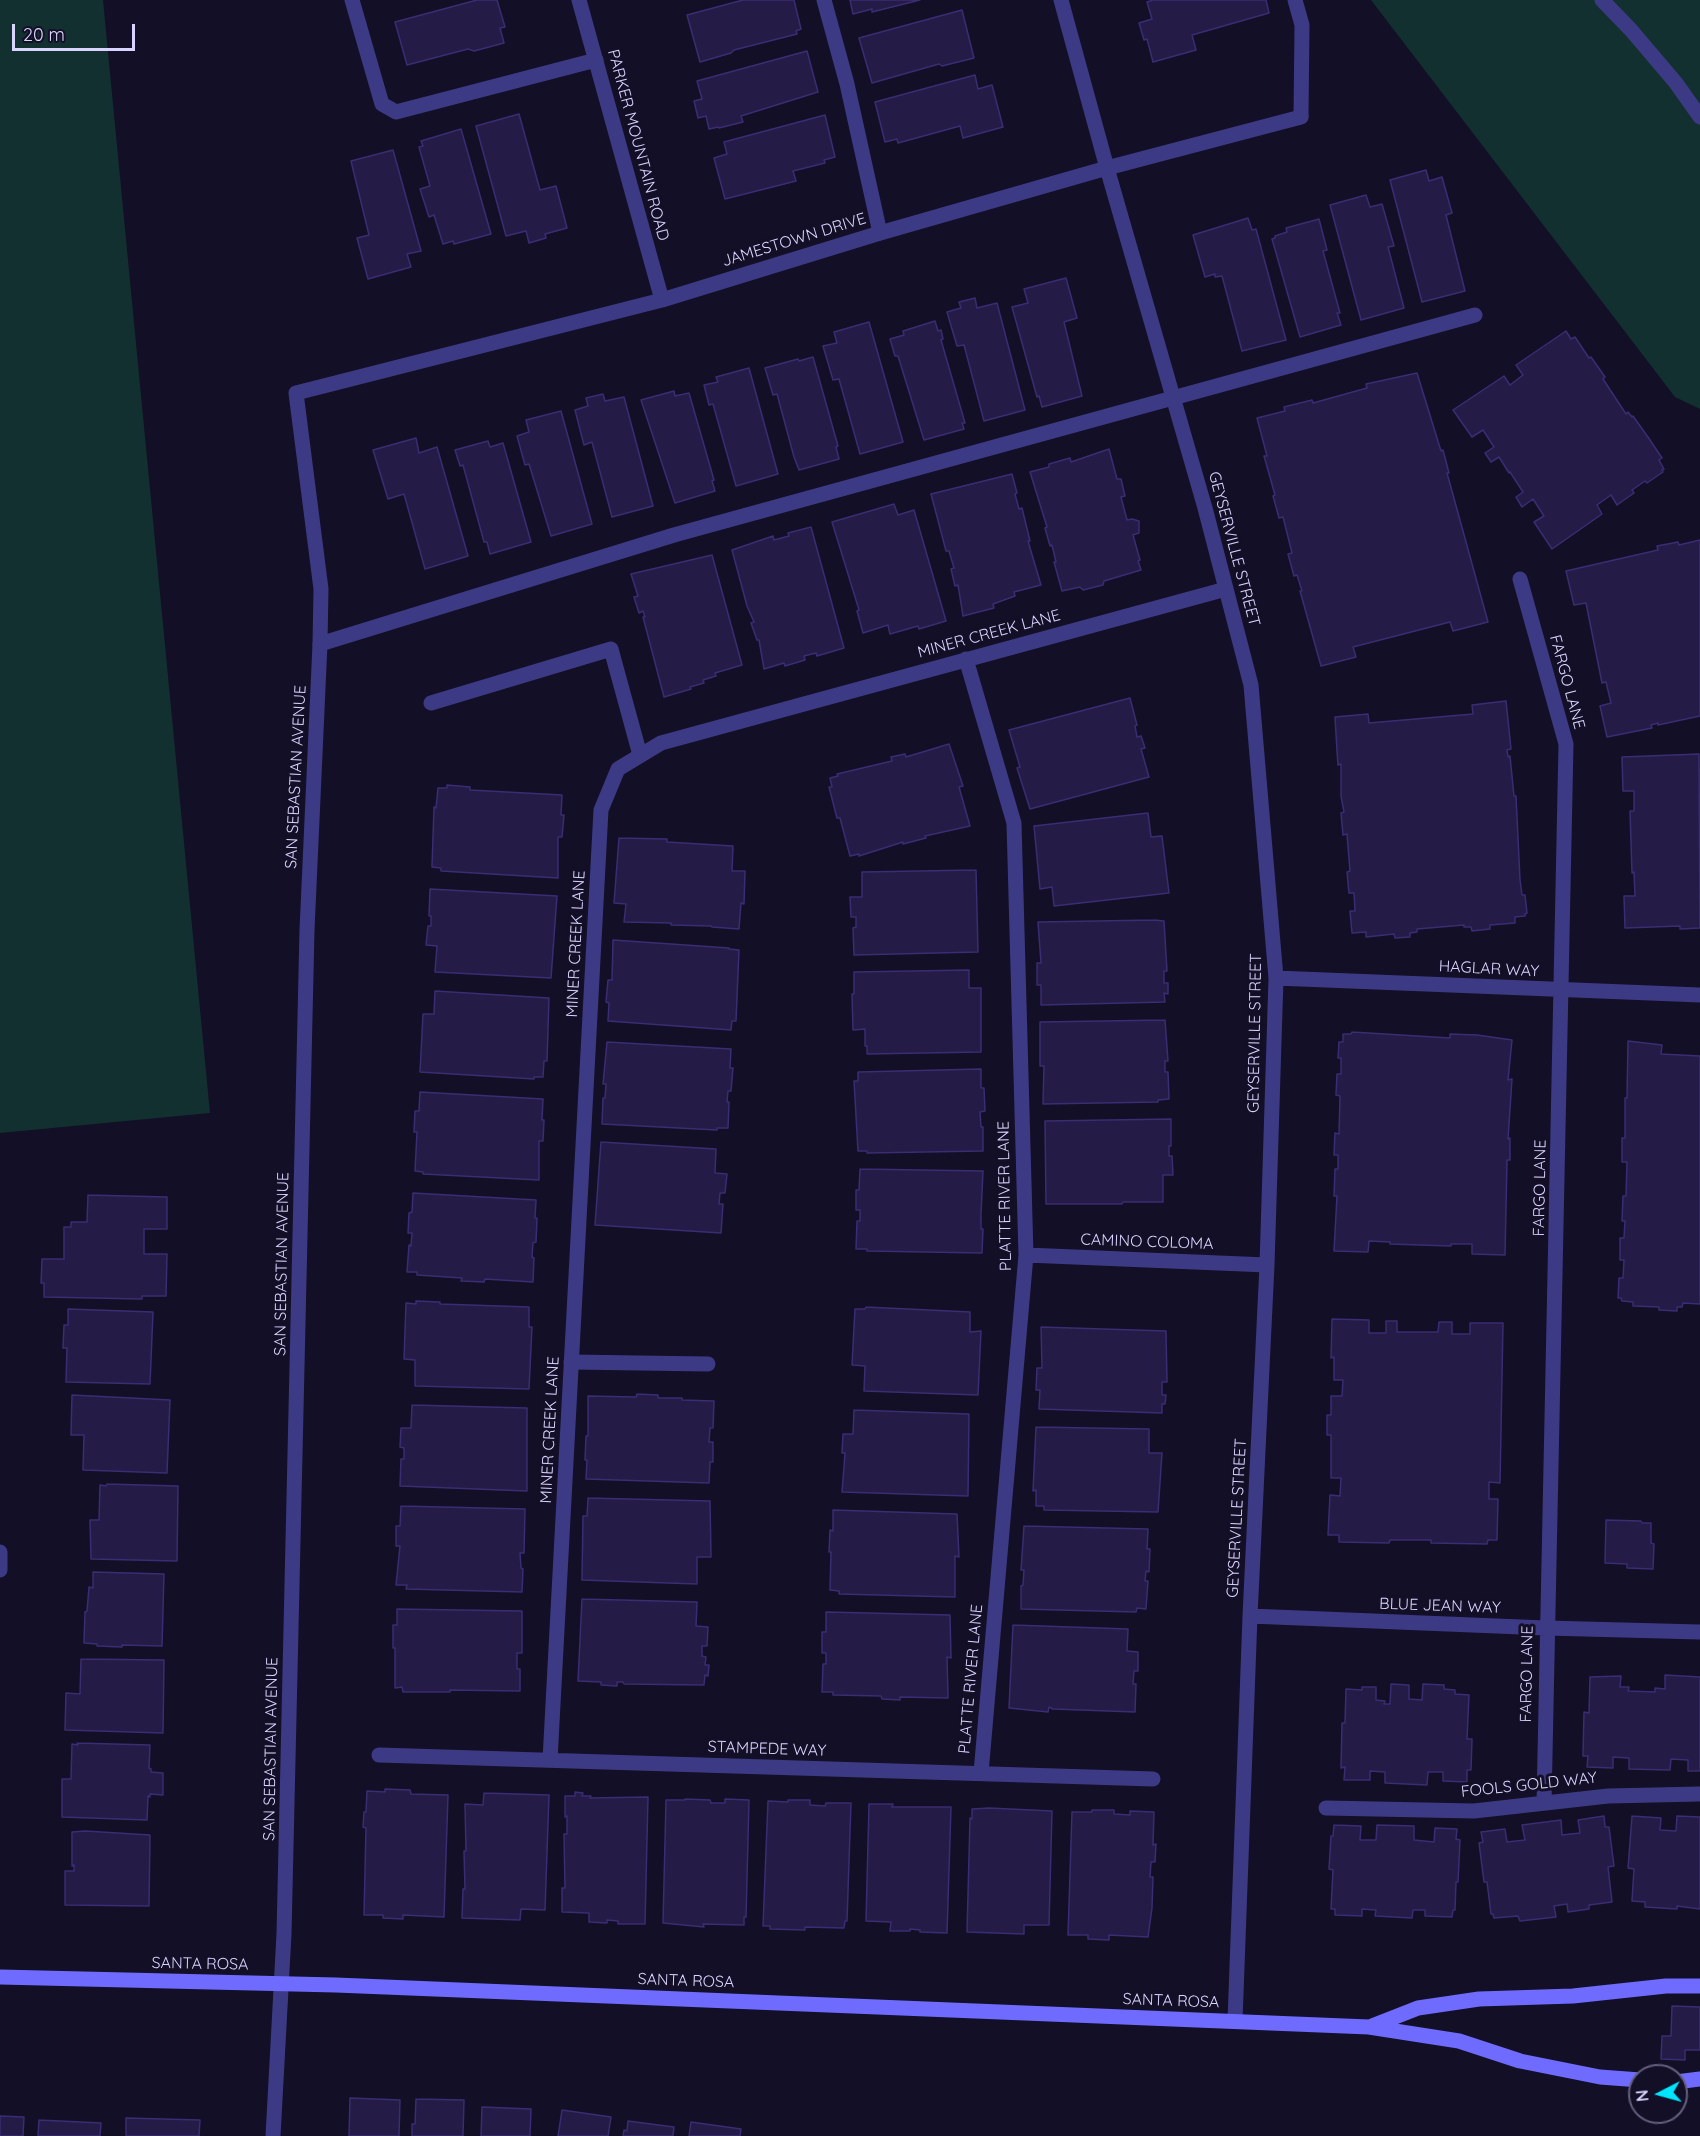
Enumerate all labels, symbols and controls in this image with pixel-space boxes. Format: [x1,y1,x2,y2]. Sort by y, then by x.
scale bar [15,12,138,50]
text: 20 m [23,23,65,46]
street label: PARKER MOUNTAIN ROAD [603,47,673,243]
street label: JAMESTOWN DRIVE [720,209,868,271]
street label: GEYSERVILLE STREET [1204,469,1264,629]
street label: MINER CREEK LANE [915,606,1063,662]
street label: FARGO LANE [1545,633,1589,731]
street label: SAN SEBASTIAN AVENUE [282,685,310,869]
street label: MINER CREEK LANE [563,870,589,1018]
street label: GEYSERVILLE STREET [1244,953,1266,1113]
street label: HAGLAR WAY [1438,957,1540,981]
street label: PLATTE RIVER LANE [994,1121,1016,1271]
street label: FARGO LANE [1530,1139,1550,1237]
street label: SAN SEBASTIAN AVENUE [271,1172,293,1356]
street label: CAMINO COLOMA [1080,1230,1214,1254]
street label: MINER CREEK LANE [537,1356,563,1504]
street label: GEYSERVILLE STREET [1223,1438,1251,1598]
street label: BLUE JEAN WAY [1379,1594,1501,1618]
street label: PLATTE RIVER LANE [955,1603,987,1755]
street label: FARGO LANE [1517,1625,1537,1723]
street label: SAN SEBASTIAN AVENUE [260,1657,282,1841]
street label: STAMPEDE WAY [707,1737,827,1761]
street label: FOOLS GOLD WAY [1460,1768,1598,1802]
street label: SANTA ROSA [151,1954,249,1974]
street label: SANTA ROSA [637,1970,735,1992]
street label: SANTA ROSA [1122,1990,1220,2012]
north arrow [1628,2064,1688,2124]
text: N [1632,2089,1653,2103]

